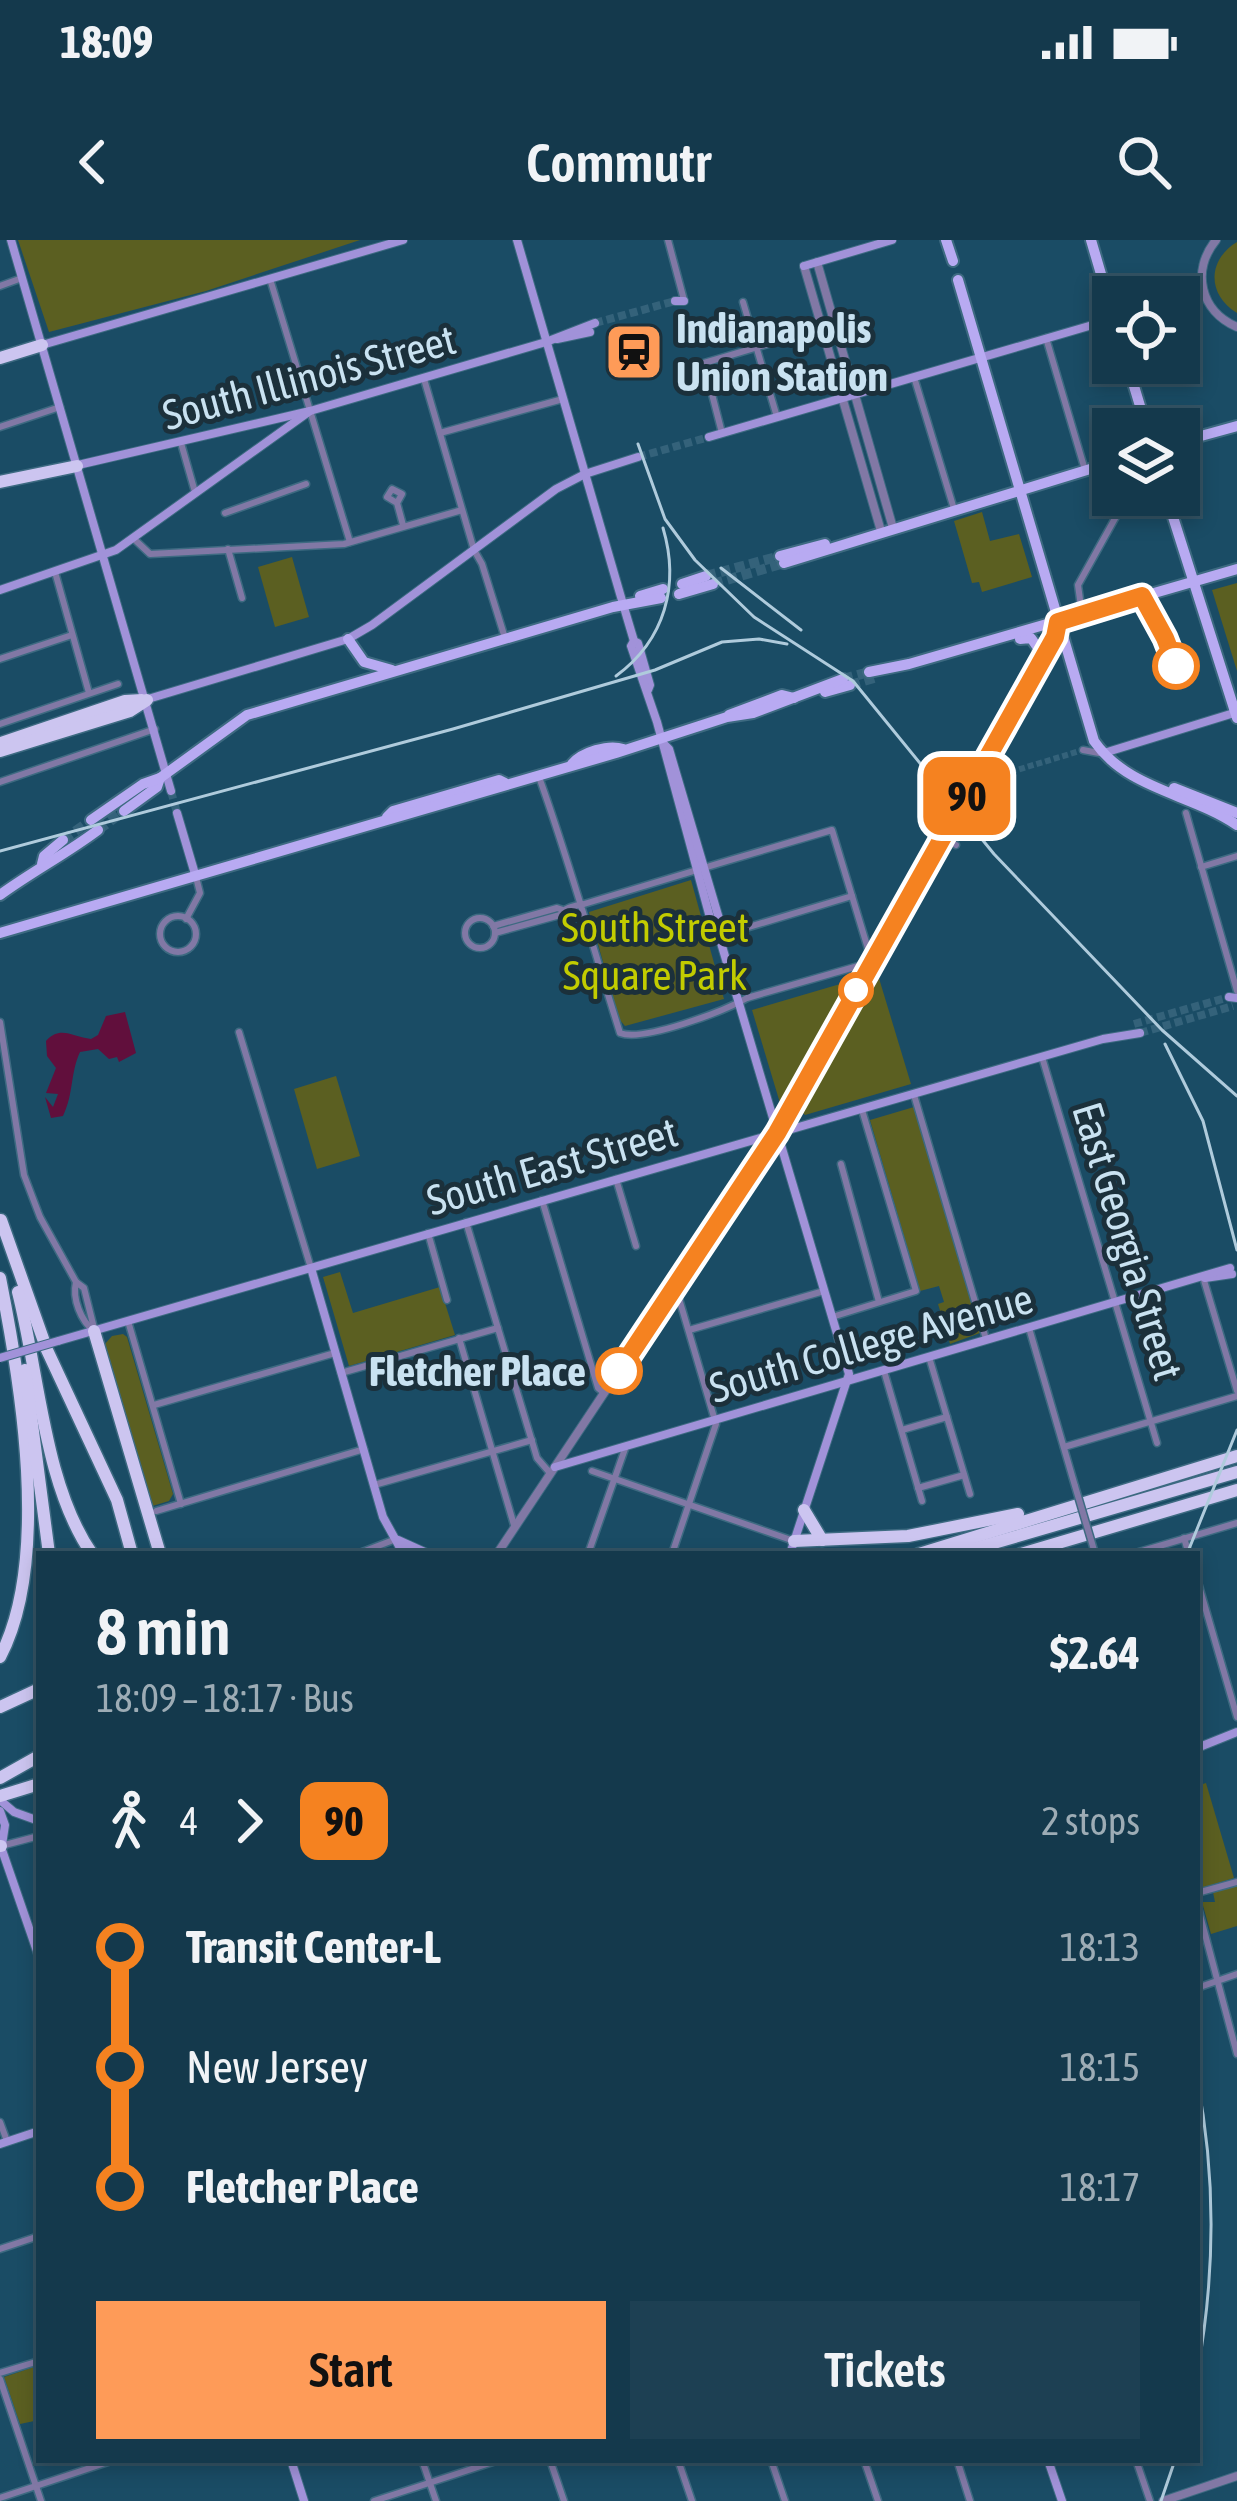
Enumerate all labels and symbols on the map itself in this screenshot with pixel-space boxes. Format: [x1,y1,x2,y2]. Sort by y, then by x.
place label: Indianapolis Union Station [676,304,888,400]
street label: South Illinois Street [157,315,461,439]
station icon: Indianapolis Union Station [603,321,665,383]
unlabelled marker [1154,644,1198,688]
line badge: 90 [913,757,1021,835]
park label: South Street Square Park [561,903,749,999]
unlabelled marker [840,974,872,1006]
street label: East Georgia Street [1063,1097,1193,1385]
street label: South East Street [421,1107,683,1225]
street label: South College Avenue [704,1274,1038,1412]
place label: Fletcher Place [369,1347,586,1395]
marker: Fletcher Place [597,1349,641,1393]

